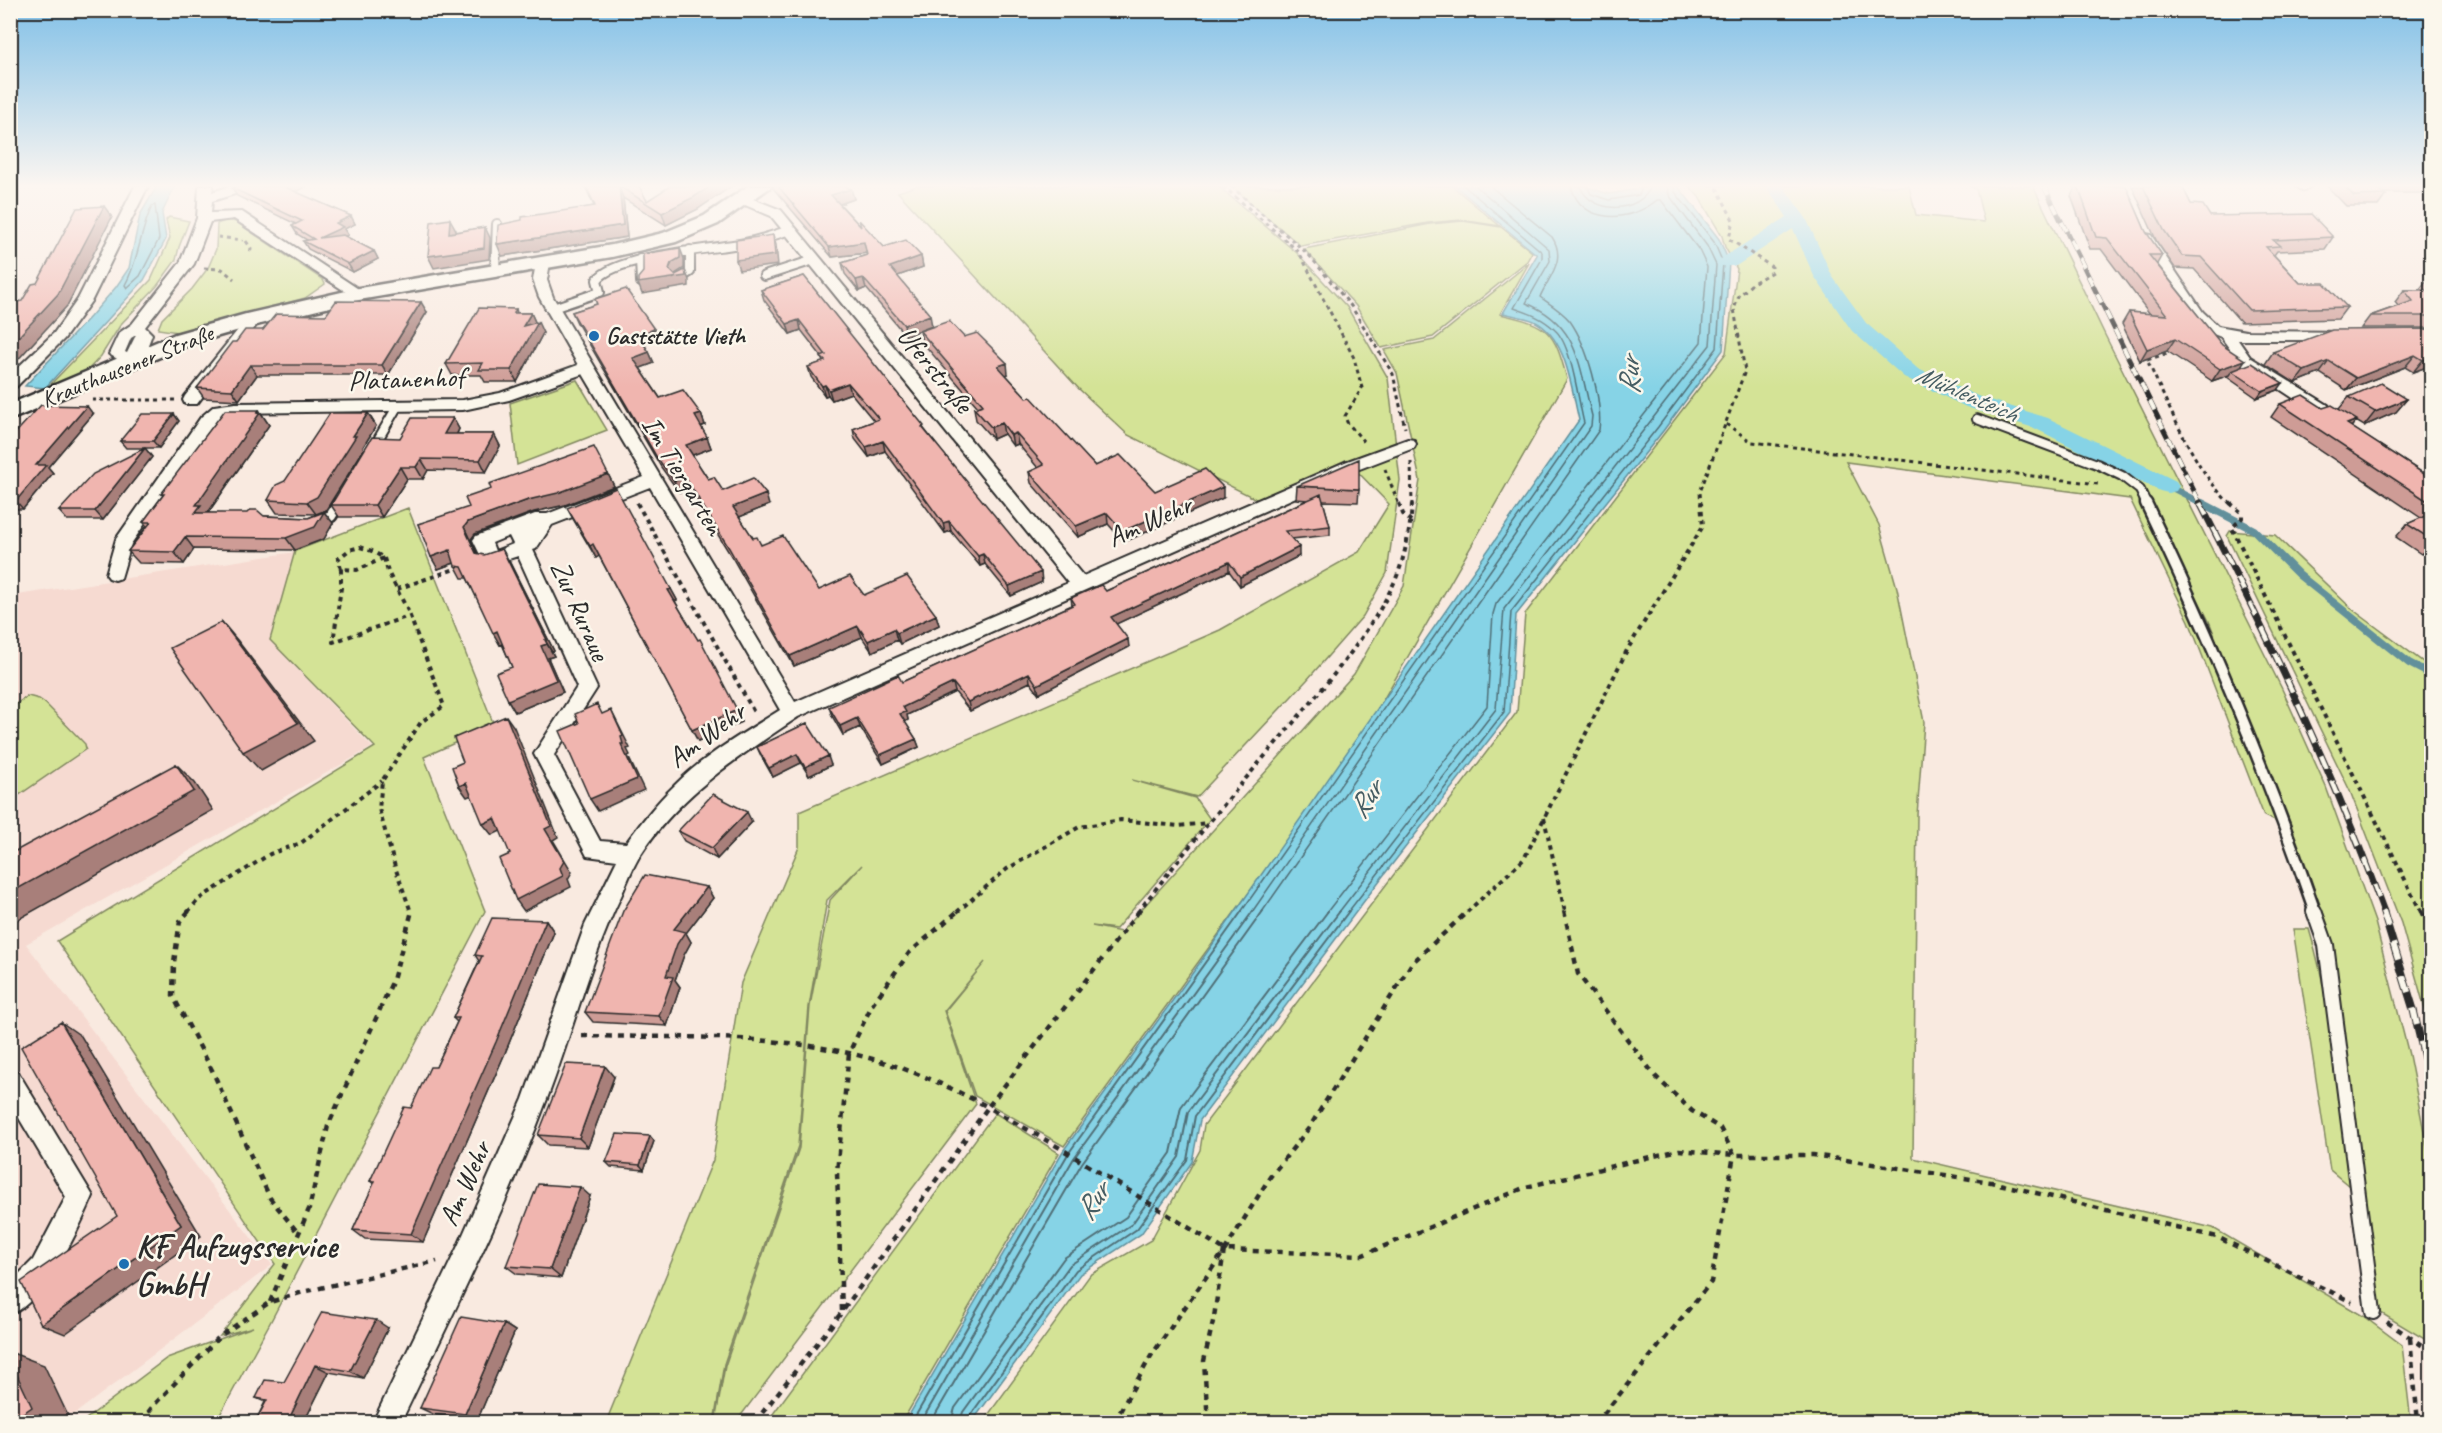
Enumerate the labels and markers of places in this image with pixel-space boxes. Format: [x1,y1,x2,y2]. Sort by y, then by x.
place label: Gaststätte Vieth [606,321,747,351]
marker: Gaststätte Vieth [587,329,601,343]
place label: KF Aufzugsservice GmbH [136,1225,340,1305]
marker: KF Aufzugsservice GmbH [117,1257,131,1271]

